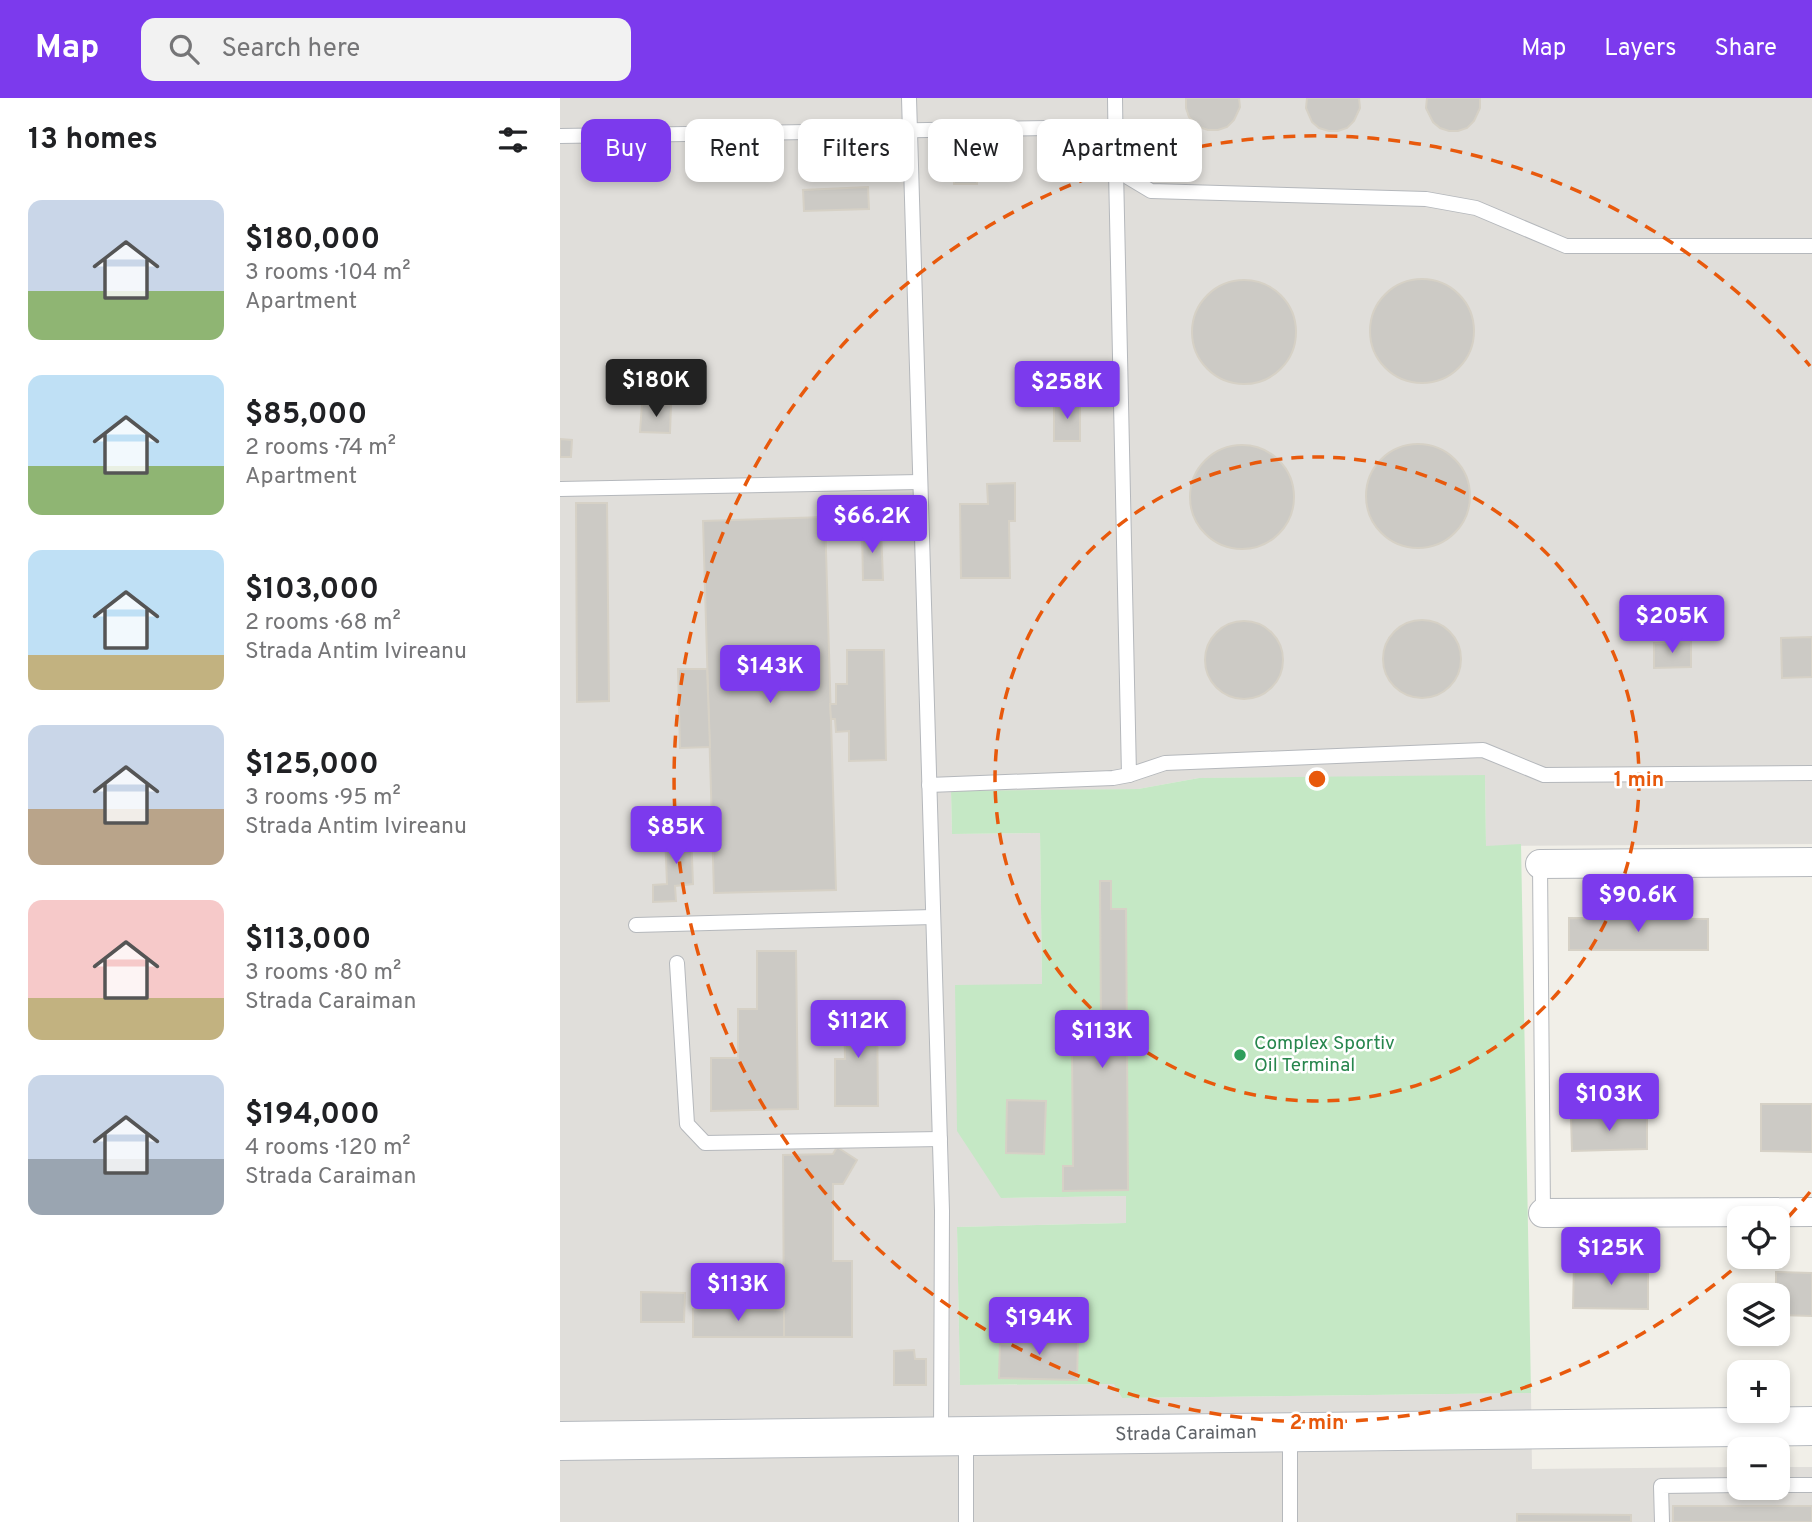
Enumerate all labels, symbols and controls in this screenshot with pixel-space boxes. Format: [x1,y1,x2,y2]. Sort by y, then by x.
search box [141,18,631,81]
text: Map [35,28,99,70]
icon: search [165,30,203,68]
text: Search here [221,33,360,66]
text: Map [1521,34,1566,64]
text: Layers [1604,34,1676,64]
text: Share [1714,34,1777,64]
chip: Buy [581,119,671,182]
chip: Rent [685,119,784,182]
chip: Filters [798,119,914,182]
chip: New [928,119,1023,182]
chip: Apartment [1037,119,1202,182]
icon: filters [494,121,532,159]
text: 13 homes [28,122,158,159]
text: $180,000 [245,222,380,259]
icon: home [84,228,168,312]
text: 3 rooms · 104 m² [245,259,410,288]
text: Apartment [245,288,357,317]
pin: $180K [607,360,705,419]
pin: $258K [1018,362,1116,421]
text: $180K [622,367,690,396]
text: $258K [1031,369,1103,398]
text: $85,000 [245,397,367,434]
icon: home [84,403,168,487]
text: 2 rooms · 74 m² [245,434,396,463]
text: Apartment [245,463,357,492]
pin: $66.2K [815,496,929,555]
text: $66.2K [833,503,911,532]
text: $103,000 [245,572,379,609]
icon: home [84,578,168,662]
pin: $205K [1623,596,1721,655]
text: $205K [1635,603,1709,632]
text: 2 rooms · 68 m² [245,609,401,638]
text: Strada Antim Ivireanu [245,638,467,667]
pin: $143K [721,646,819,705]
text: $143K [736,653,804,682]
text: $125,000 [245,747,379,784]
icon: home [84,753,168,837]
centre of rings [1305,767,1329,791]
text: 1 min [1614,767,1664,794]
text: 3 rooms · 95 m² [245,784,401,813]
pin: $85K [635,806,717,866]
text: Strada Antim Ivireanu [245,813,467,842]
text: $85K [647,814,705,843]
pin: $90.6K [1581,874,1695,934]
text: $90.6K [1598,882,1678,911]
text: $113,000 [245,922,371,959]
icon: home [84,928,168,1012]
text: 3 rooms · 80 m² [245,959,401,988]
text: Strada Caraiman [245,988,416,1017]
pin: $112K [809,1000,907,1060]
text: $112K [827,1008,889,1037]
pin: $113K [1053,1010,1151,1070]
text: $113K [1071,1018,1133,1047]
place label: Complex Sportiv Oil Terminal [1254,1032,1395,1078]
marker: Complex Sportiv Oil Terminal [1232,1047,1248,1063]
pin: $103K [1560,1074,1658,1133]
text: $103K [1575,1081,1643,1110]
text: $194,000 [245,1097,380,1134]
icon: home [84,1103,168,1187]
text: 4 rooms · 120 m² [245,1134,411,1163]
text: Strada Caraiman [245,1163,416,1192]
map controls [1727,1206,1790,1500]
button: locate [1727,1206,1790,1269]
pin: $125K [1562,1228,1660,1287]
text: $125K [1577,1235,1645,1264]
pin: $113K [689,1264,787,1323]
text: $113K [707,1271,769,1300]
button: layers [1727,1283,1790,1346]
pin: $194K [990,1298,1088,1357]
text: $194K [1005,1305,1073,1334]
button: + [1727,1360,1790,1423]
text: 2 min [1290,1410,1344,1437]
street label: Strada Caraiman [1115,1421,1257,1447]
button: − [1727,1437,1790,1500]

